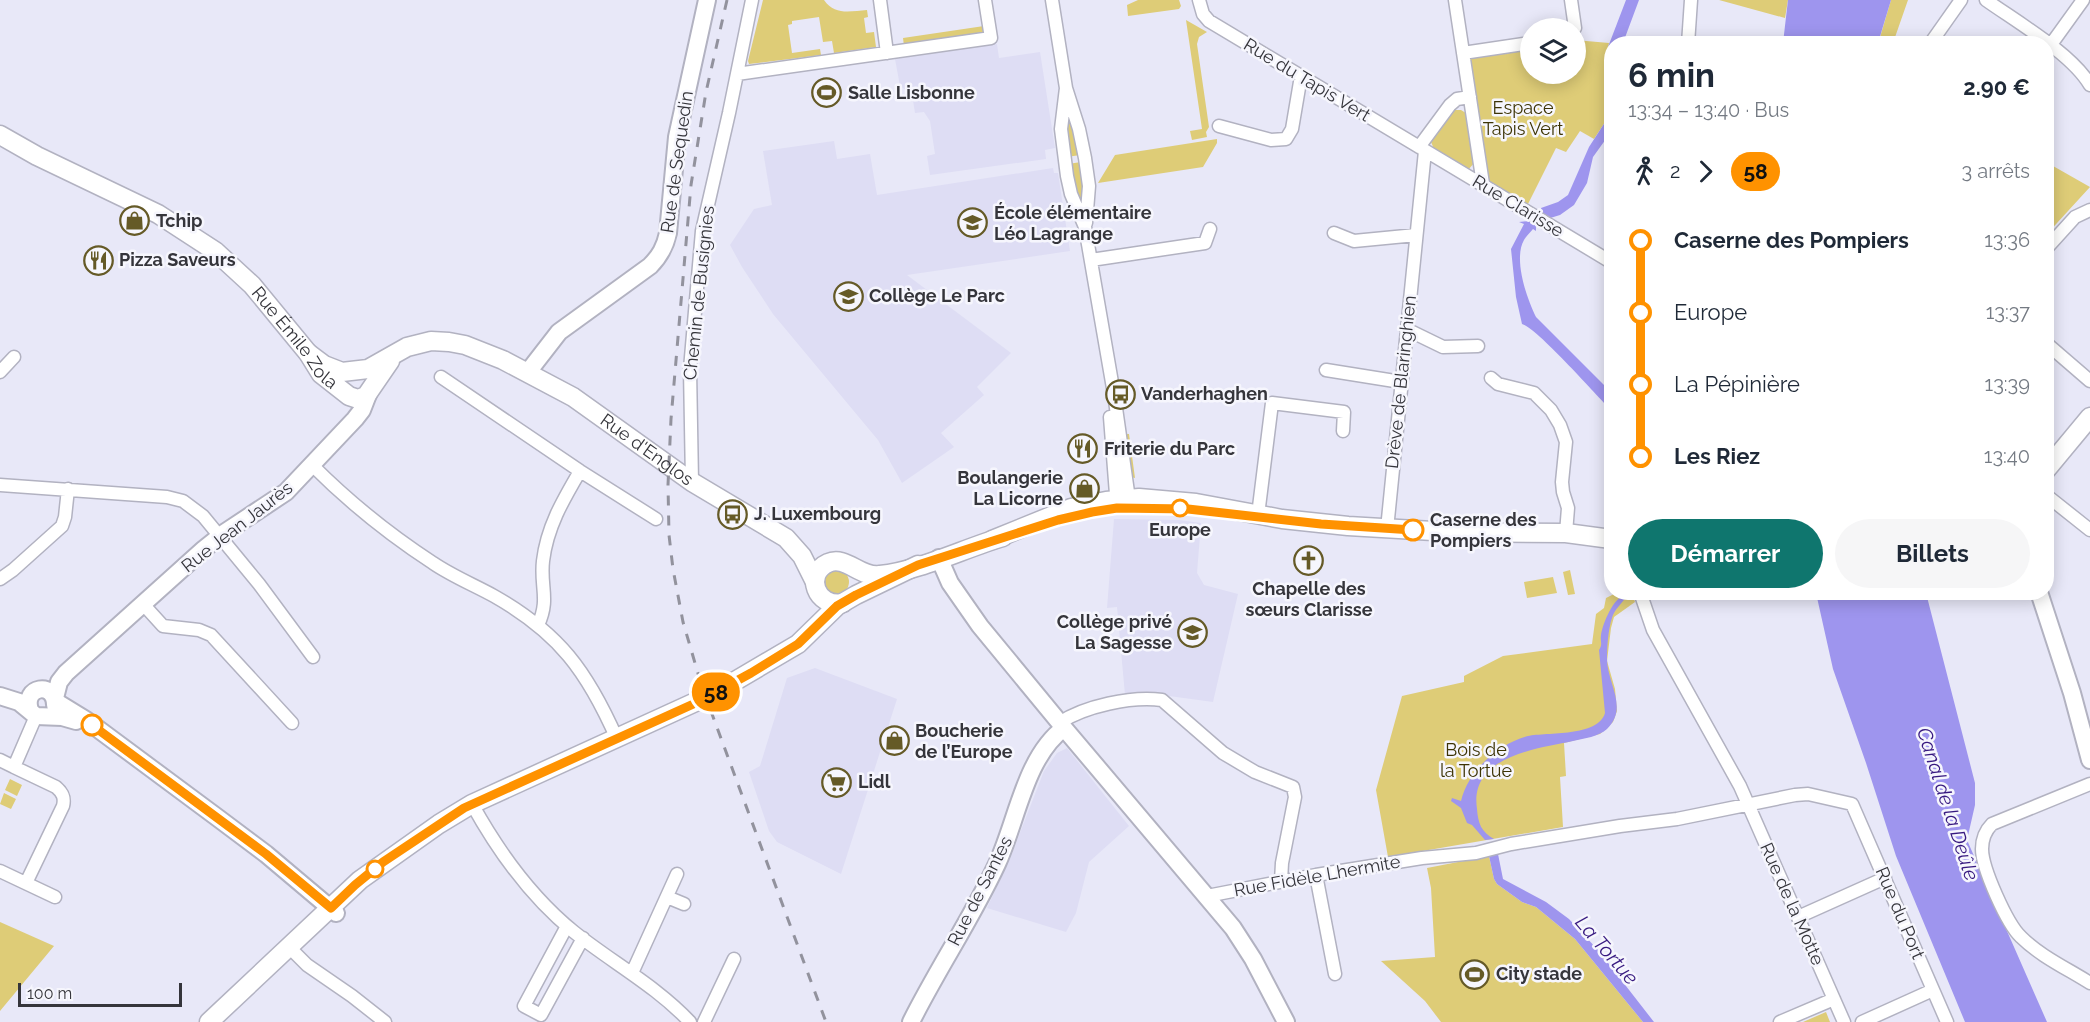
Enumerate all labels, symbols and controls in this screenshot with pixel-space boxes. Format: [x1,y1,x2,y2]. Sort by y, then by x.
map controls [1520,18,1586,84]
button: layers [1520,18,1586,84]
street label: Rue du Tapis Vert [1240,33,1374,126]
text: 6 min [1628,56,1715,95]
text: 2.90 € [1963,74,2030,100]
sports icon: Salle Lisbonne [811,77,843,109]
place label: Salle Lisbonne [848,82,975,103]
street label: Rue de Sequedin [656,90,697,234]
park label: Espace Tapis Vert [1483,97,1563,139]
text: 13:34 – 13:40 · Bus [1628,98,1789,122]
icon: walk [1628,155,1661,188]
icon: forward [1689,155,1722,188]
text: 2 [1670,159,1680,183]
text: 58 [1743,159,1768,184]
text: 3 arrêts [1962,159,2030,183]
street label: Rue Clarisse [1469,170,1568,241]
place label: École élémentaire Léo Lagrange [994,202,1152,244]
street label: Chemin de Busignies [679,204,718,381]
shop icon: Tchip [119,205,151,237]
school or university icon: École élémentaire Léo Lagrange [957,207,989,239]
place label: Tchip [156,210,202,231]
text: Caserne des Pompiers [1674,227,1909,253]
text: 13:36 [1984,228,2030,252]
restaurant icon: Pizza Saveurs [82,244,114,276]
place label: Pizza Saveurs [119,249,236,270]
school or university icon: Collège Le Parc [832,280,864,312]
street label: Rue Émile Zola [248,282,342,393]
place label: Collège Le Parc [869,285,1005,306]
street label: Drève de Blaringhien [1381,294,1420,470]
text: Europe [1674,299,1747,325]
text: 13:37 [1986,300,2030,324]
text: La Pépinière [1674,371,1800,397]
text: 13:39 [1985,372,2030,396]
bus stop icon: Vanderhaghen [1104,378,1136,410]
place label: Vanderhaghen [1141,383,1268,404]
street label: Rue d'Englos [597,409,698,490]
restaurant icon: Friterie du Parc [1067,433,1099,465]
place label: Friterie du Parc [1104,438,1235,459]
text: Les Riez [1674,443,1760,469]
text: 13:40 [1984,444,2030,468]
place label: Boulangerie La Licorne [957,467,1063,509]
shop icon: Boulangerie La Licorne [1068,472,1100,504]
street label: Rue Jean Jaurès [177,477,296,576]
bus stop icon: J. Luxembourg [717,498,749,530]
marker: Europe [1171,499,1189,517]
place label: J. Luxembourg [754,503,881,524]
place label: Caserne des Pompiers [1430,509,1537,551]
place label: Europe [1149,519,1211,540]
marker: Caserne des Pompiers [1402,519,1424,541]
button: Démarrer [1628,519,1823,588]
button: Billets [1835,519,2030,588]
church icon: Chapelle des sœurs Clarisse [1293,544,1325,576]
place label: Chapelle des sœurs Clarisse [1246,578,1373,620]
place label: Collège privé La Sagesse [1057,611,1172,653]
school or university icon: Collège privé La Sagesse [1177,616,1209,648]
line badge: 58 [689,672,743,712]
text: 58 [704,680,728,705]
unlabelled marker [81,714,103,736]
place label: Boucherie de l’Europe [915,720,1013,762]
water label: Canal de la Deûle [1912,724,1984,884]
shop icon: Boucherie de l’Europe [878,725,910,757]
park label: Bois de la Tortue [1440,739,1512,781]
supermarket icon: Lidl [821,766,853,798]
place label: Lidl [858,771,891,792]
street label: Rue de Santes [943,832,1016,949]
street label: Rue de la Motte [1756,839,1829,969]
street label: Rue Fidèle Lhermite [1232,850,1402,900]
unlabelled marker [366,860,384,878]
street label: Rue du Port [1872,864,1929,962]
water label: La Tortue [1571,911,1644,990]
sports icon: City stade [1459,958,1491,990]
place label: City stade [1496,963,1582,984]
scale bar [18,980,182,1008]
text: 100 m [27,984,72,1003]

